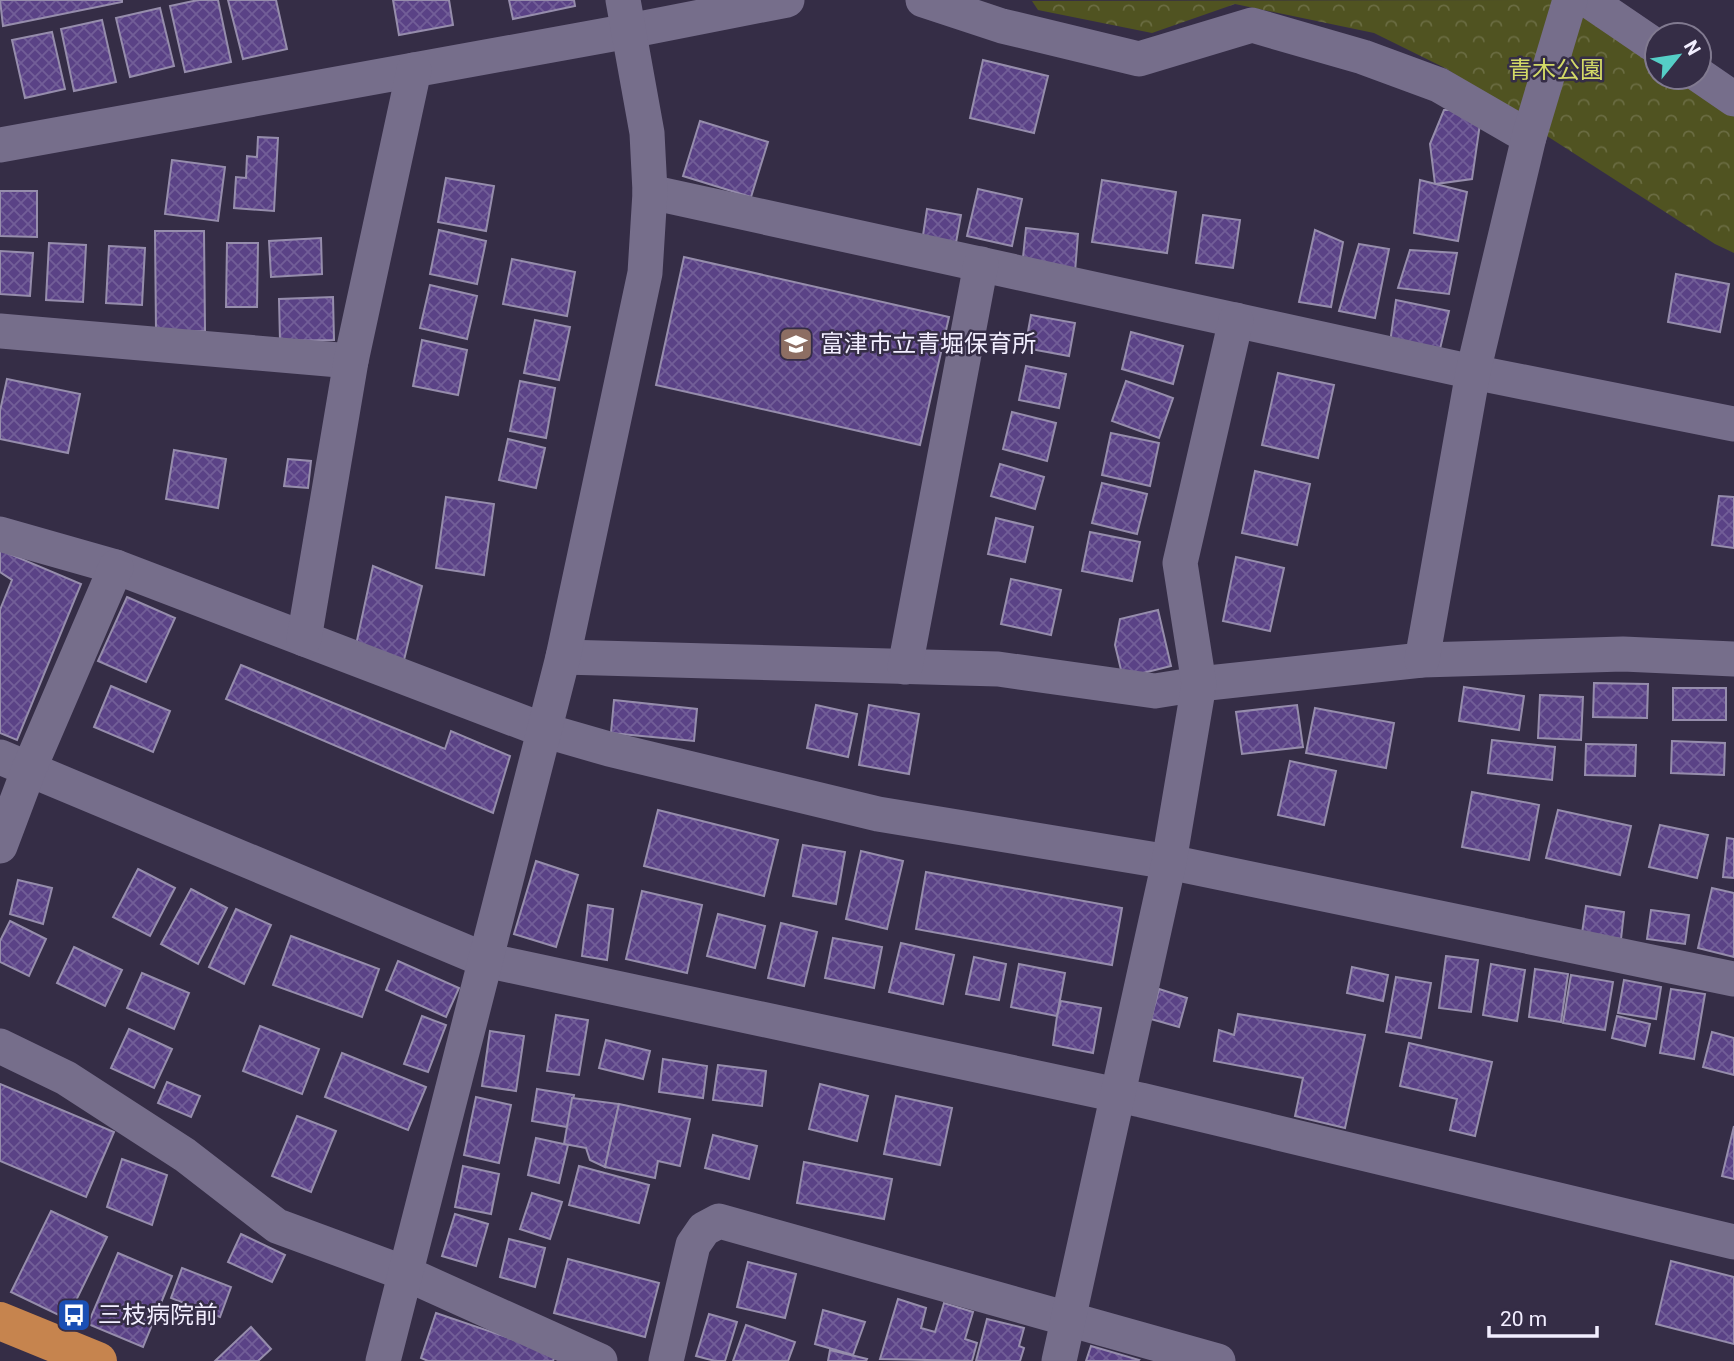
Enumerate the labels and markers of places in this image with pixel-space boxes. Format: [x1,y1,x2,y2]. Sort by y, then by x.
school or university icon: 富津市立青堀保育所 [777,325,815,363]
place label: 富津市立青堀保育所 [820,330,1036,358]
bus stop icon: 三枝病院前 [55,1296,93,1334]
place label: 三枝病院前 [98,1301,218,1329]

